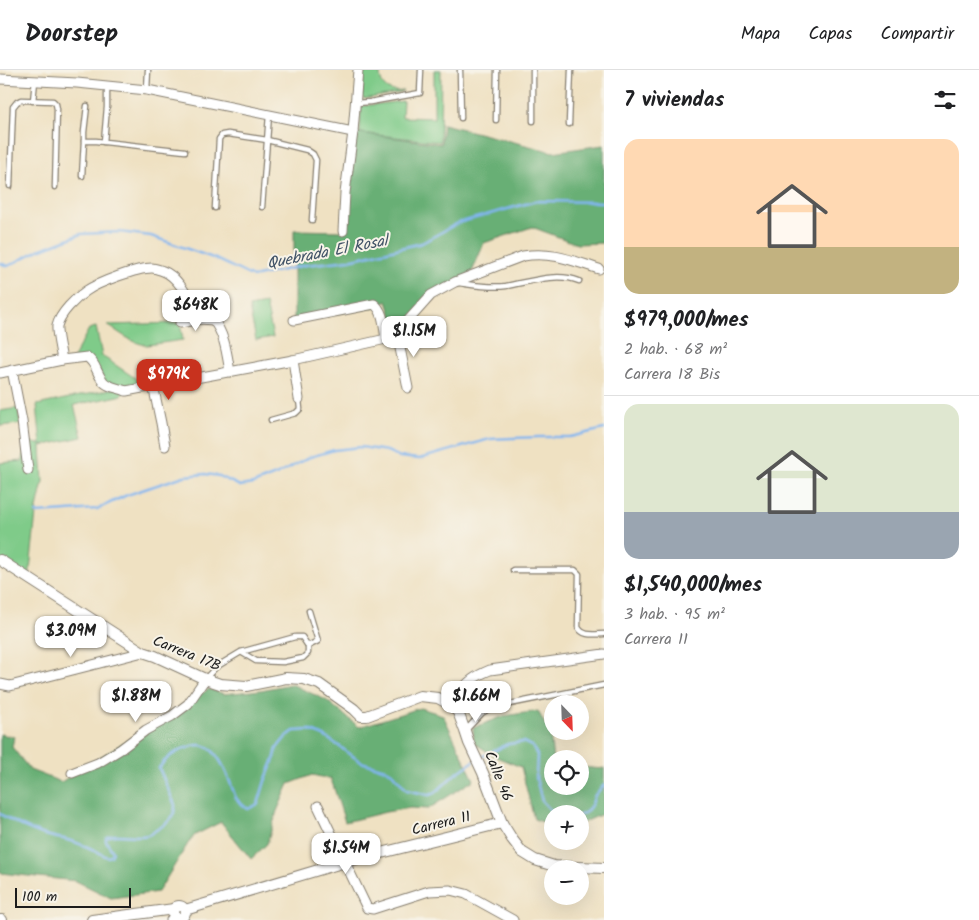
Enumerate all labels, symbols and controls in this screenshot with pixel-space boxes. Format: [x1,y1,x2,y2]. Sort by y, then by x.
text: Doorstep [25,15,118,54]
text: Mapa [741,20,781,49]
text: Capas [809,20,853,49]
text: Compartir [881,20,954,49]
text: 7 viviendas [624,84,724,117]
icon: filters [931,86,959,114]
icon: home [747,171,837,261]
water label: Quebrada El Rosal [265,228,393,276]
pin: $648K [161,290,231,332]
text: $648K [173,293,219,318]
text: $979,000/mes [624,304,749,337]
pin: $1.15M [373,316,455,358]
text: $1.15M [392,319,436,344]
text: 2 hab. · 68 m² [624,337,727,362]
pin: $979K [134,358,204,401]
text: $979K [148,362,190,387]
text: Carrera 18 Bis [624,362,720,387]
icon: home [747,437,837,527]
text: $1,540,000/mes [624,569,762,602]
text: 3 hab. · 95 m² [624,602,725,627]
pin: $3.09M [30,616,112,658]
text: $3.09M [46,619,96,644]
text: Carrera 11 [624,627,688,652]
street label: Carrera 17B [149,629,224,679]
pin: $1.88M [95,680,177,723]
pin: $1.66M [435,680,517,723]
text: $1.88M [111,684,161,709]
text: $1.66M [452,684,500,709]
north arrow [544,695,589,740]
map controls [544,695,589,905]
street label: Calle 46 [477,747,519,805]
button: locate [544,750,589,795]
street label: Carrera 11 [409,805,474,843]
button: + [544,805,589,850]
pin: $1.54M [305,832,387,875]
text: $1.54M [322,836,370,861]
button: − [544,860,589,905]
scale bar [15,885,131,908]
text: 100 m [22,886,57,908]

